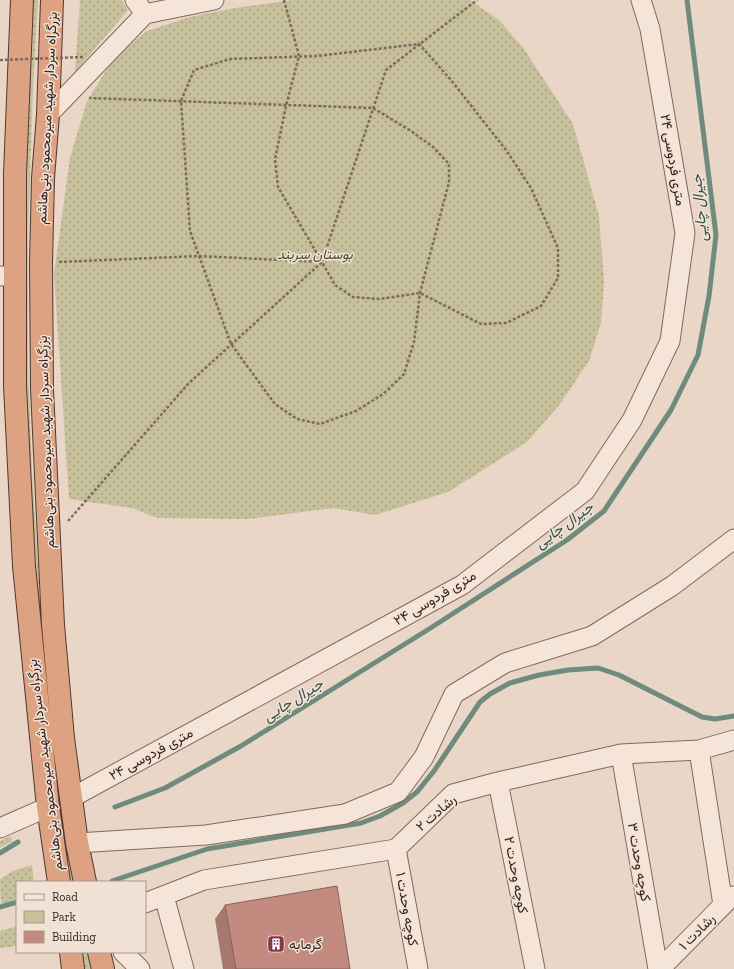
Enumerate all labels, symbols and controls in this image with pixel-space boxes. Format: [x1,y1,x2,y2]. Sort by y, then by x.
street label: بزرگراه سردار شهید میرمحمود بنی‌هاشم [33,11,61,225]
street label: ۲۴ متری فردوسی [657,113,689,207]
water label: جیرال چایی [687,173,712,242]
park label: بوستان سربند [277,246,354,263]
street label: بزرگراه سردار شهید میرمحمود بنی‌هاشم [34,335,58,549]
water label: جیرال چایی [531,497,598,553]
street label: ۲۴ متری فردوسی [391,567,479,629]
street label: بزرگراه سردار شهید میرمحمود بنی‌هاشم [24,658,66,872]
water label: جیرال چایی [260,674,328,726]
street label: ۲۴ متری فردوسی [106,724,196,784]
street label: رشادت ۲ [412,791,460,835]
street label: کوچه وحدت ۳ [623,821,654,903]
street label: کوچه وحدت ۲ [499,835,532,915]
street label: کوچه وحدت ۱ [391,871,422,947]
legend [16,881,146,953]
text: Road [52,890,78,904]
text: Park [52,910,77,924]
street label: رشادت ۱ [675,910,719,954]
text: Building [52,930,96,944]
building icon: گرمابه [266,934,286,954]
place label: گرمابه [289,936,322,953]

